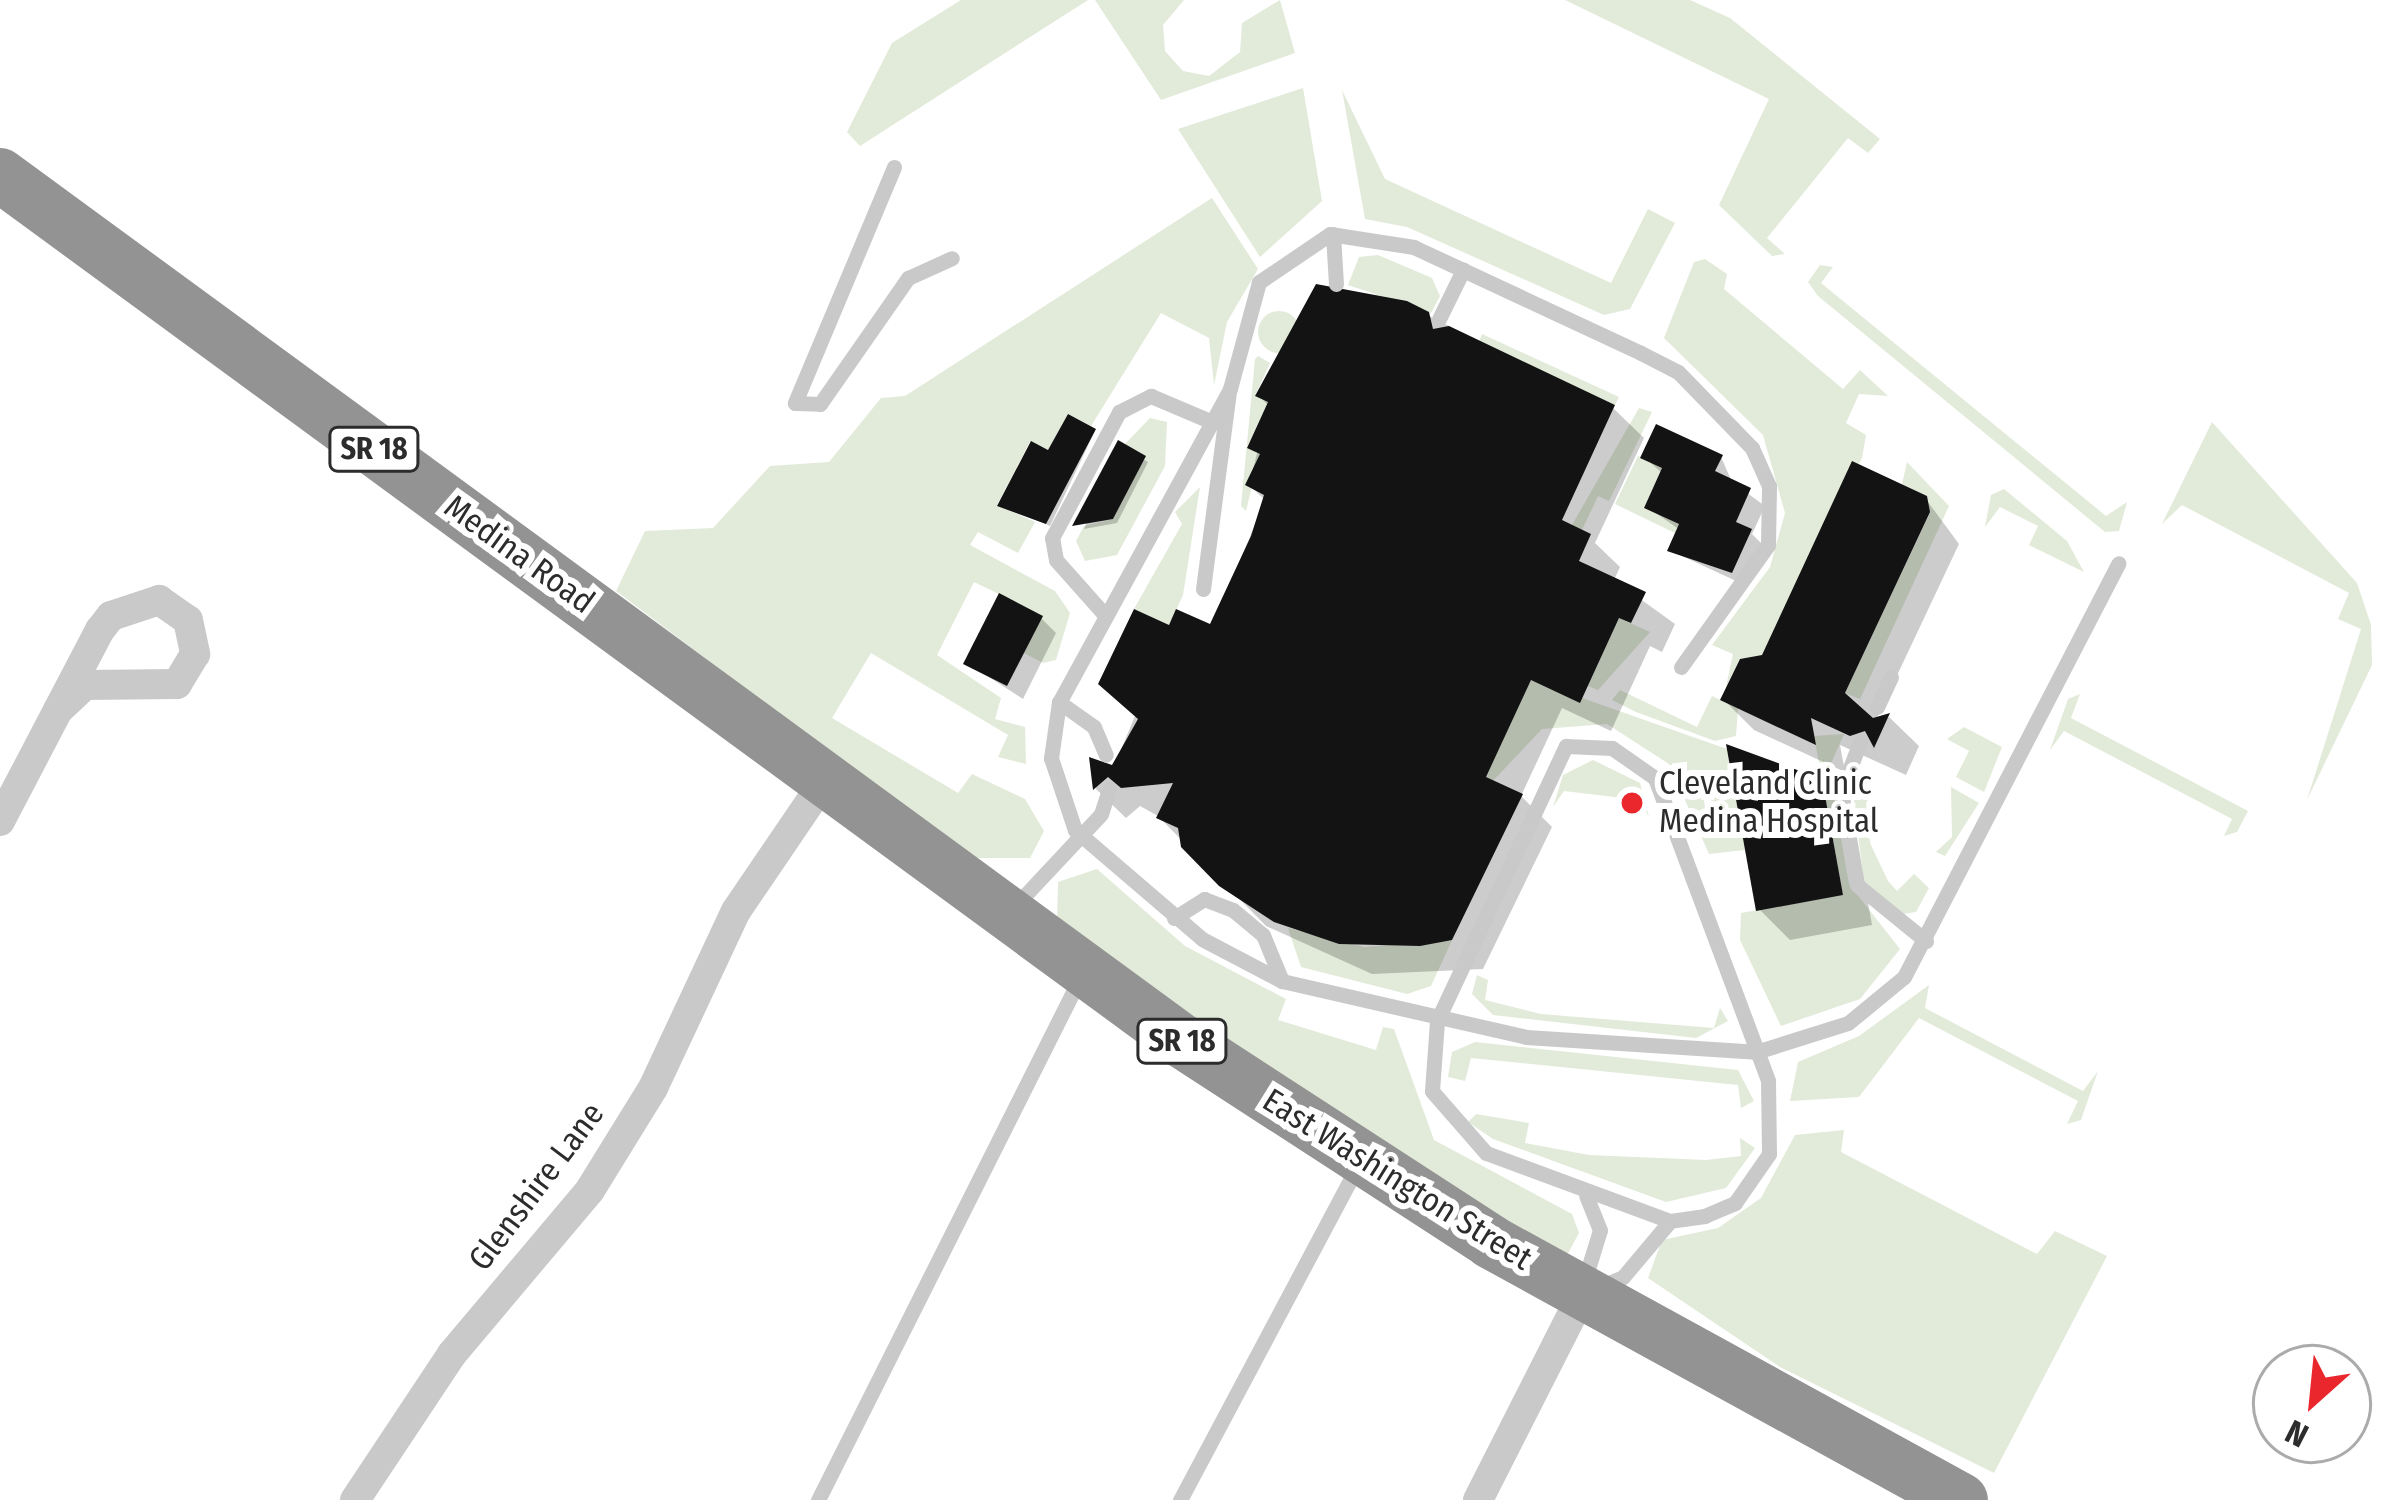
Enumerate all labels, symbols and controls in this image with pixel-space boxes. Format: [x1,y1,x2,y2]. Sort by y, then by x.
road number: SR 18 [326,425,422,473]
street label: Medina Road [436,487,602,623]
place label: Cleveland Clinic Medina Hospital [1659,764,1879,842]
marker: Cleveland Clinic Medina Hospital [1616,787,1648,819]
road number: SR 18 [1134,1017,1230,1065]
street label: East Washington Street [1255,1081,1539,1279]
street label: Glenshire Lane [461,1095,613,1279]
north arrow [2252,1344,2372,1464]
text: N [2279,1411,2315,1456]

